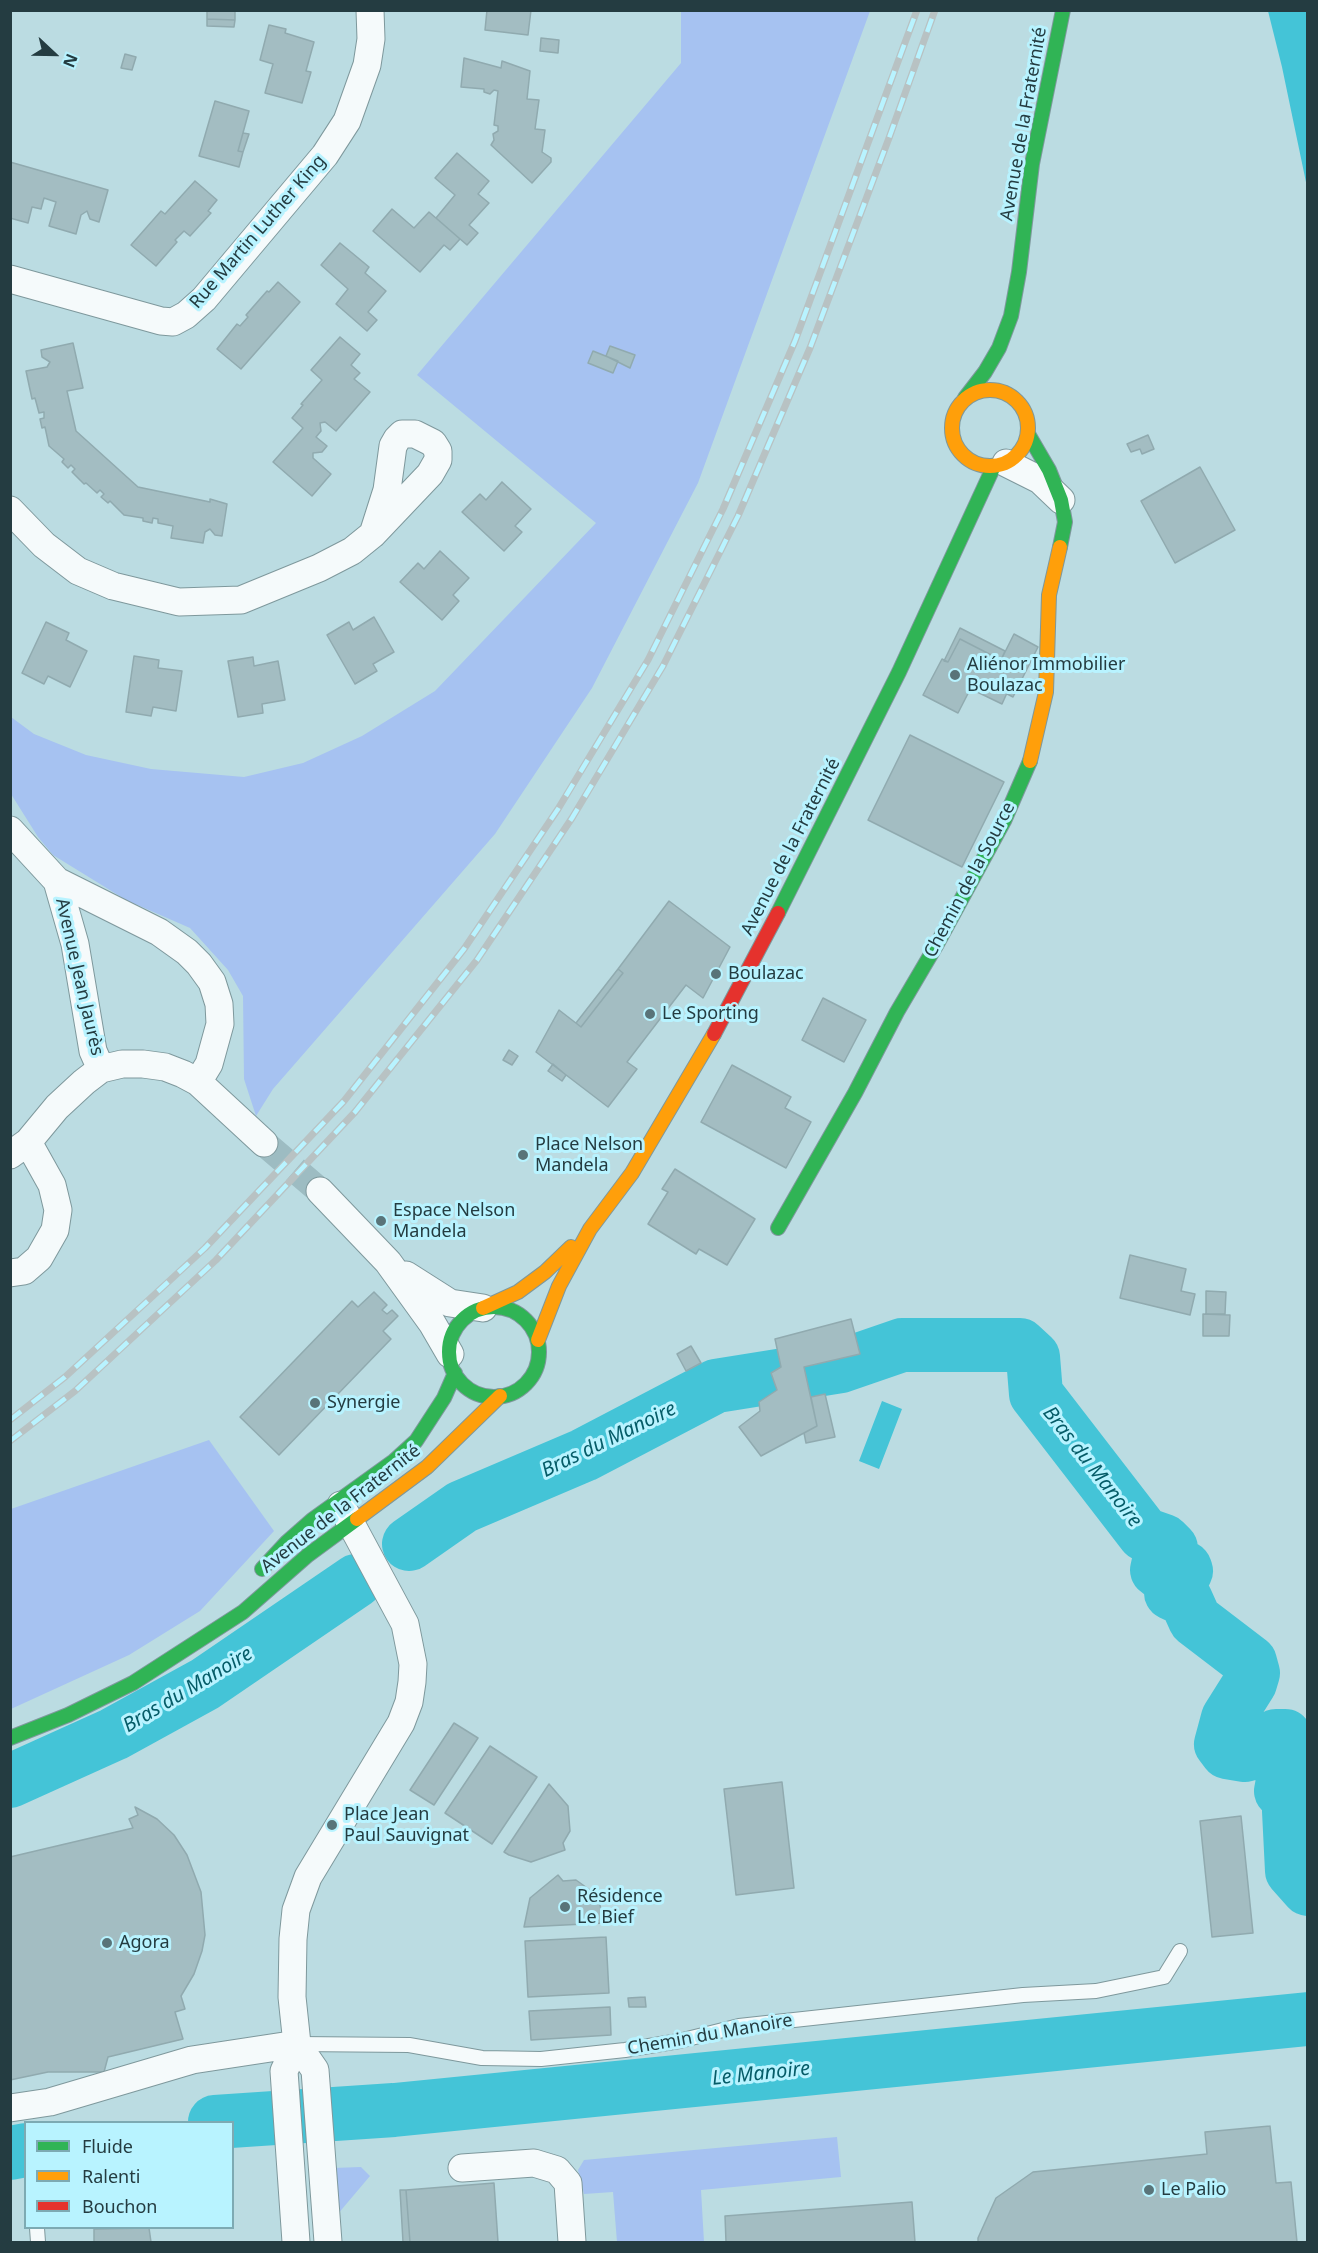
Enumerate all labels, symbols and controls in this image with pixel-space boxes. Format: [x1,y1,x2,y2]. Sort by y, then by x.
north arrow [24,24,84,84]
street label: Avenue de la Fraternité [996,26,1052,222]
text: N [58,51,83,71]
street label: Rue Martin Luther King [185,151,331,313]
place label: Aliénor Immobilier Boulazac [967,654,1125,696]
marker: Aliénor Immobilier Boulazac [948,668,962,682]
street label: Avenue de la Fraternité [737,755,845,939]
street label: Chemin de la Source [920,799,1020,961]
street label: Avenue Jean Jaurès [50,896,108,1058]
place label: Boulazac [728,963,804,985]
marker: Boulazac [709,967,723,981]
place label: Le Sporting [662,1003,759,1025]
marker: Le Sporting [643,1007,657,1021]
place label: Place Nelson Mandela [535,1134,643,1176]
marker: Place Nelson Mandela [516,1148,530,1162]
place label: Espace Nelson Mandela [393,1200,515,1242]
marker: Espace Nelson Mandela [374,1214,388,1228]
place label: Synergie [327,1392,400,1414]
marker: Synergie [308,1396,322,1410]
water label: Bras du Manoire [538,1397,680,1483]
water label: Bras du Manoire [1037,1402,1147,1532]
street label: Avenue de la Fraternité [257,1440,425,1578]
water label: Bras du Manoire [119,1642,257,1738]
place label: Place Jean Paul Sauvignat [344,1804,469,1846]
marker: Place Jean Paul Sauvignat [325,1818,339,1832]
place label: Résidence Le Bief [577,1886,663,1928]
marker: Résidence Le Bief [558,1900,572,1914]
place label: Agora [119,1932,170,1954]
marker: Agora [100,1936,114,1950]
street label: Chemin du Manoire [626,2010,794,2060]
water label: Le Manoire [711,2057,811,2091]
legend [24,2121,234,2229]
text: Fluide [82,2134,133,2158]
text: Ralenti [82,2164,140,2188]
place label: Le Palio [1161,2179,1226,2201]
marker: Le Palio [1142,2183,1156,2197]
text: Bouchon [82,2194,158,2218]

